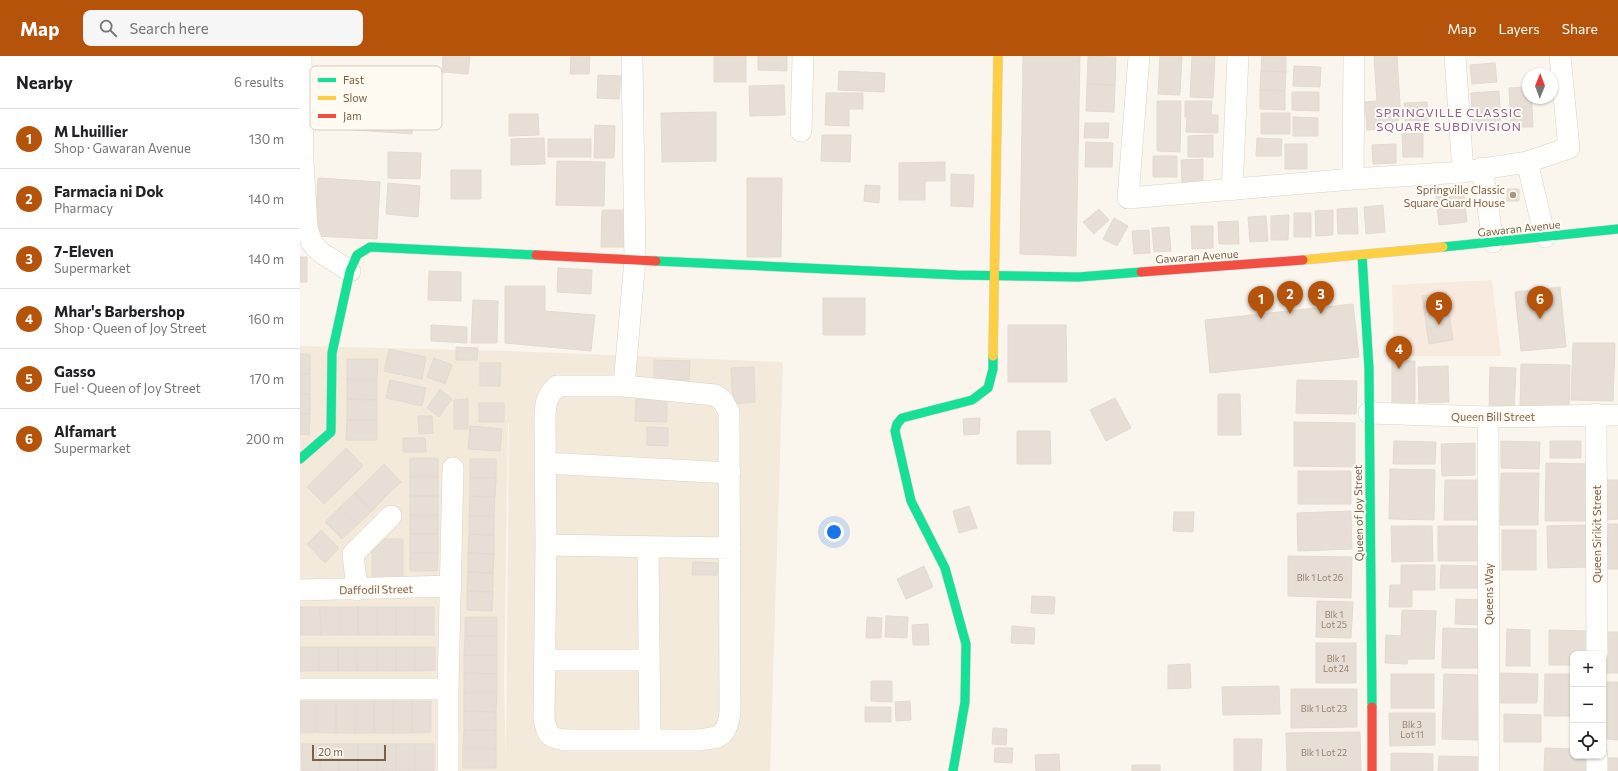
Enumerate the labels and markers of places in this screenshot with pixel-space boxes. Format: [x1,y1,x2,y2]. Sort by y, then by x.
place label: Springville Classic Square Guard House [1404,183,1505,209]
marker: Springville Classic Square Guard House [1508,190,1518,200]
pin: 2 [1277,281,1303,314]
pin: 3 [1308,281,1334,314]
pin: 1 [1248,286,1274,319]
pin: 6 [1527,286,1553,319]
pin: 5 [1426,292,1452,325]
pin: 4 [1386,336,1412,369]

